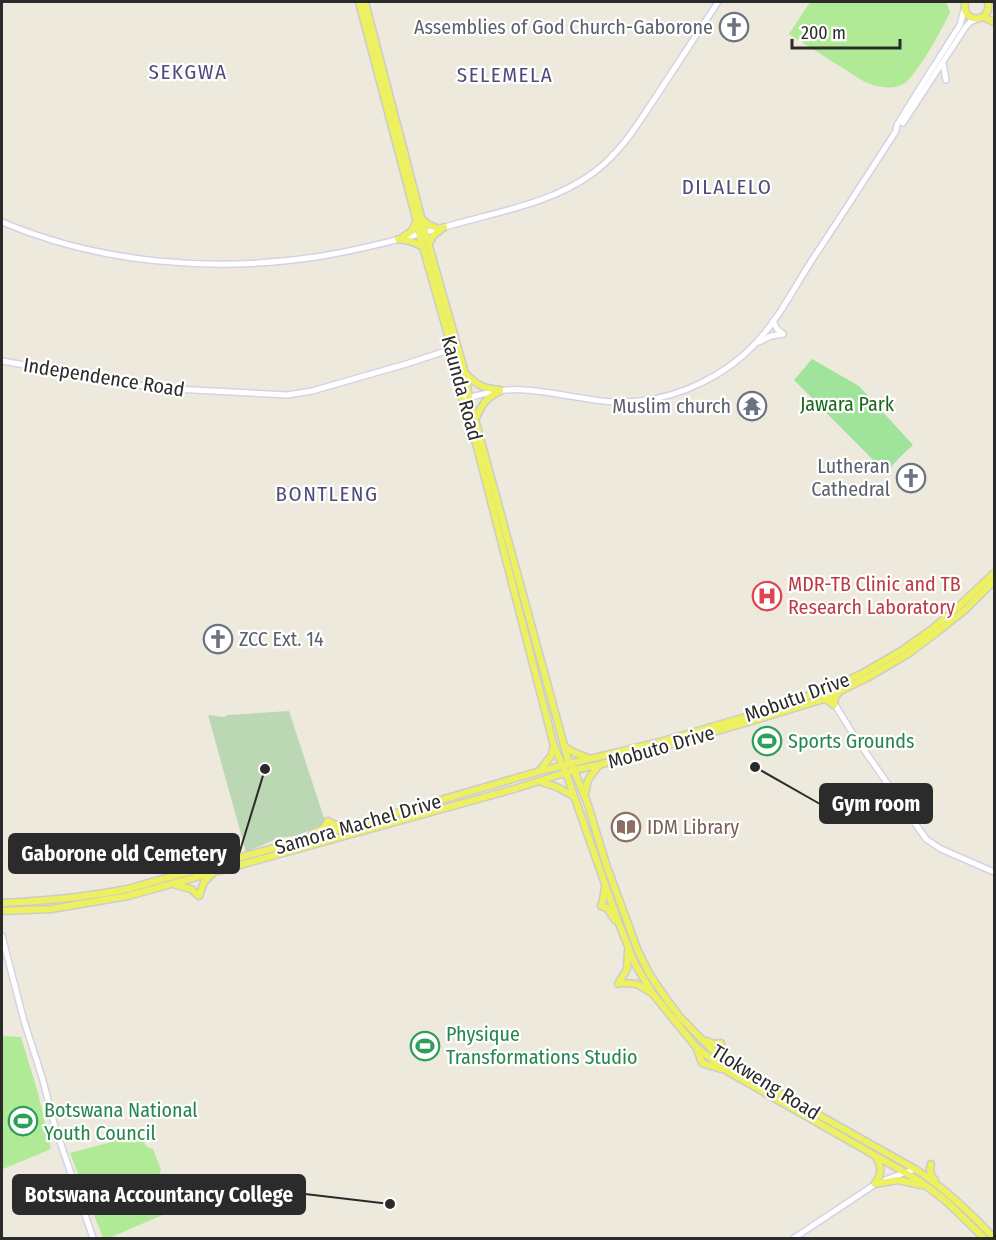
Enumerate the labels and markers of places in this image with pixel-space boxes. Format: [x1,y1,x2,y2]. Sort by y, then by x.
church icon: Assemblies of God Church-Gaborone [718,11,750,43]
place label: Assemblies of God Church-Gaborone [414,15,713,39]
temple icon: Muslim church [736,390,768,422]
place label: Muslim church [612,394,731,418]
place label: Lutheran Cathedral [811,454,890,501]
church icon: Lutheran Cathedral [895,462,927,494]
place label: MDR-TB Clinic and TB Research Laboratory [788,572,961,619]
hospital icon: MDR-TB Clinic and TB Research Laboratory [751,580,783,612]
church icon: ZCC Ext. 14 [202,623,234,655]
place label: ZCC Ext. 14 [239,627,324,651]
sports icon: Sports Grounds [751,725,783,757]
place label: Sports Grounds [788,729,915,753]
callout: Gym room [820,784,932,823]
library icon: IDM Library [610,811,642,843]
place label: IDM Library [647,815,739,839]
callout: Gaborone old Cemetery [9,834,239,873]
place label: Physique Transformations Studio [446,1022,638,1069]
sports icon: Physique Transformations Studio [409,1030,441,1062]
place label: Botswana National Youth Council [44,1098,198,1145]
sports icon: Botswana National Youth Council [7,1105,39,1137]
callout: Botswana Accountancy College [13,1175,305,1214]

